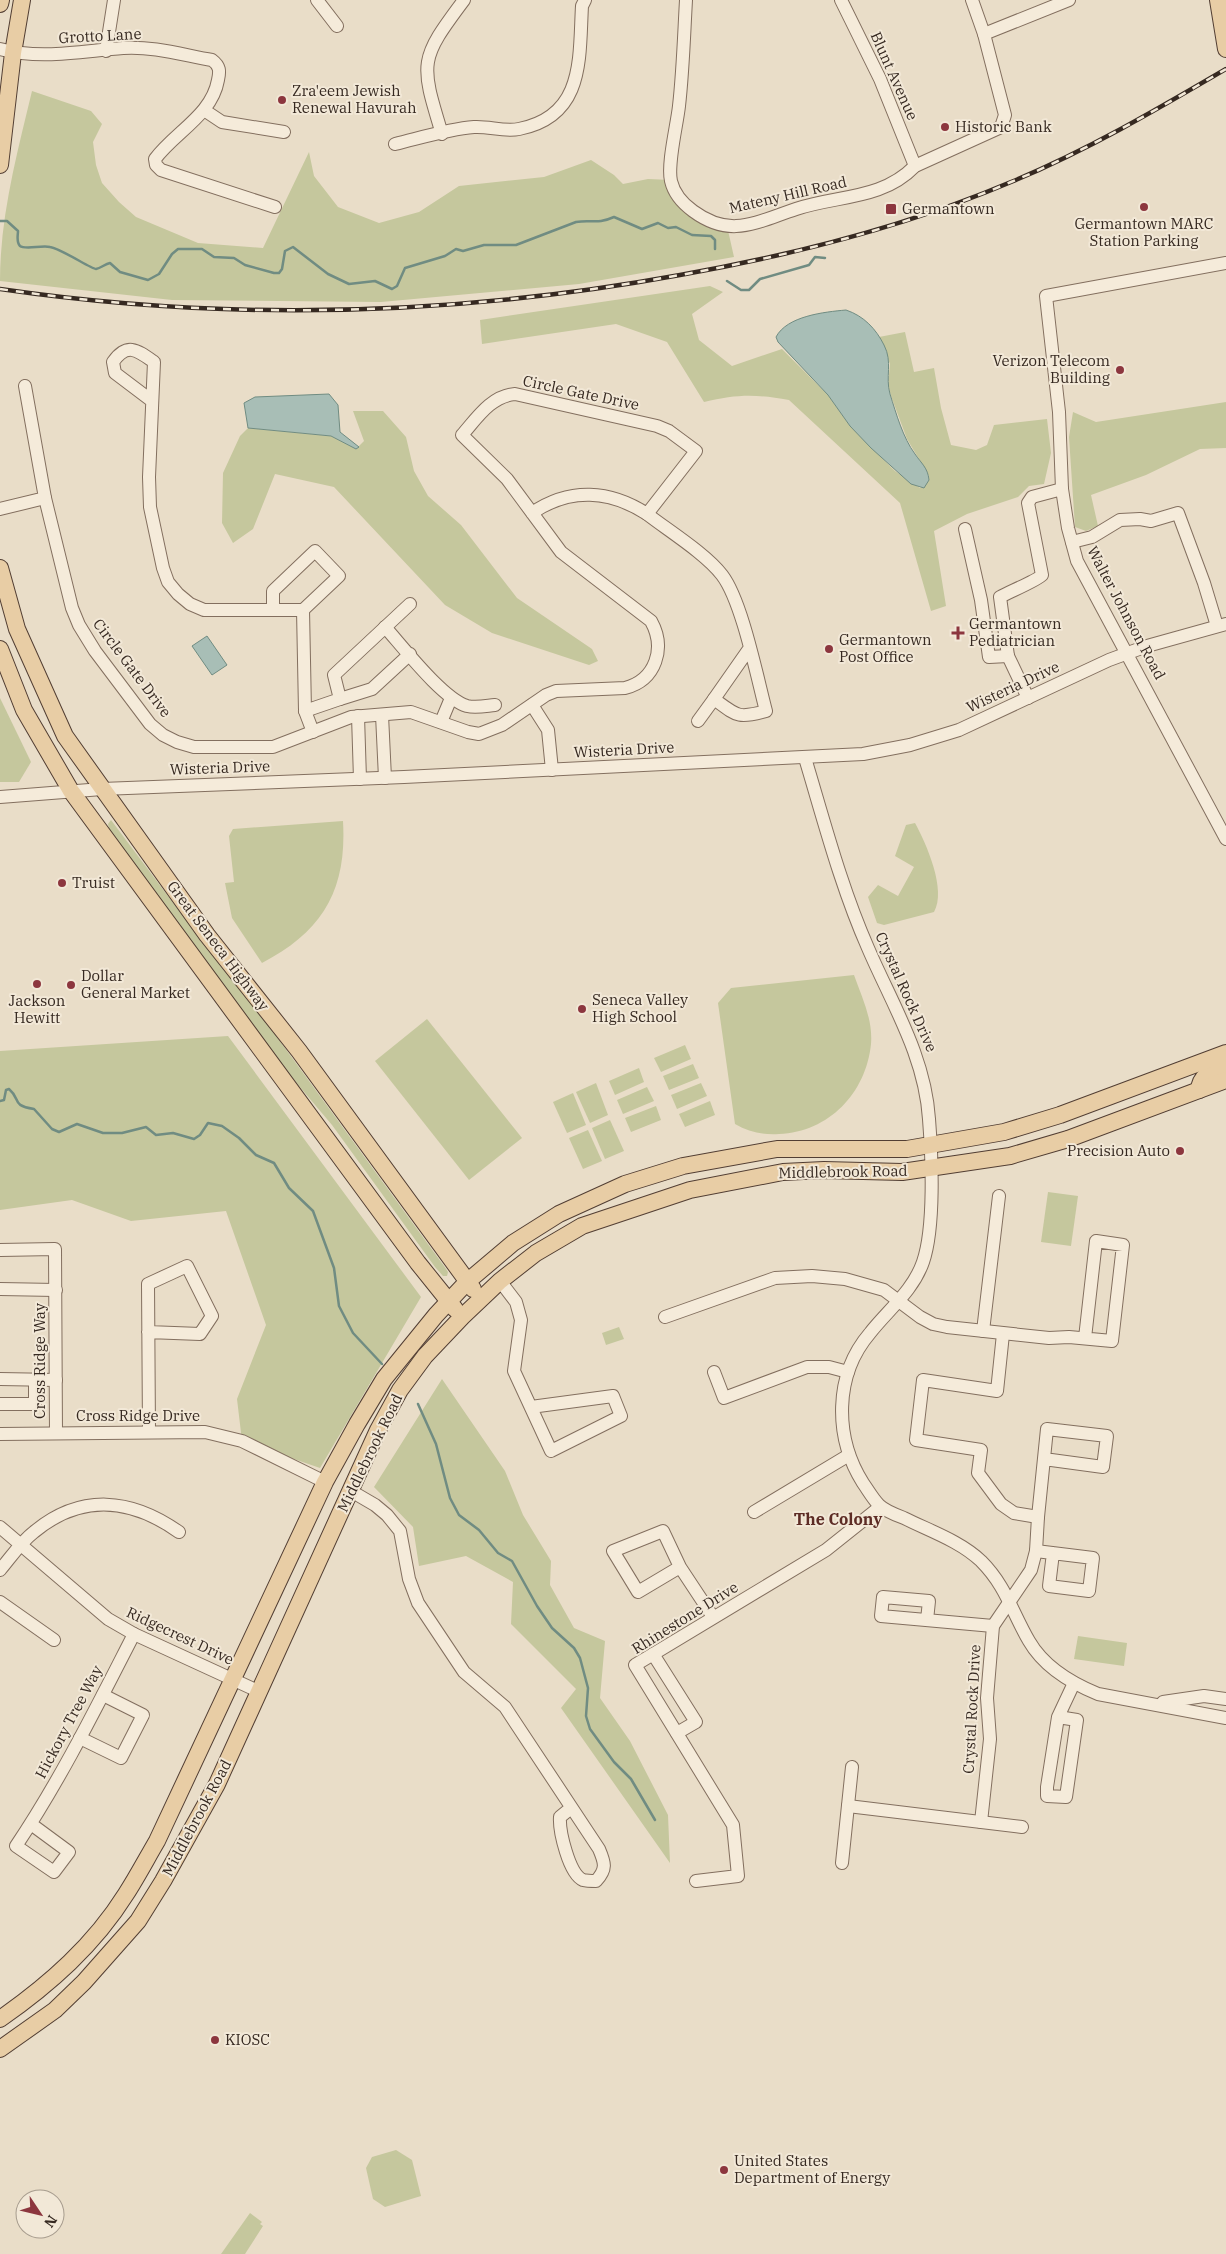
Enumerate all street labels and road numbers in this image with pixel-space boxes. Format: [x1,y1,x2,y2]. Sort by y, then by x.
street label: Grotto Lane [58,24,142,47]
street label: Blunt Avenue [866,29,922,123]
street label: Mateny Hill Road [727,172,849,217]
street label: Circle Gate Drive [521,371,641,414]
street label: Walter Johnson Road [1083,543,1170,683]
street label: Circle Gate Drive [89,615,176,721]
street label: Wisteria Drive [963,657,1062,716]
street label: Wisteria Drive [573,737,675,762]
street label: Wisteria Drive [169,756,271,779]
street label: Great Seneca Highway [163,877,273,1014]
street label: Crystal Rock Drive [871,929,941,1055]
street label: Middlebrook Road [778,1161,908,1182]
street label: Cross Ridge Way [30,1303,49,1419]
street label: Middlebrook Road [333,1391,406,1515]
street label: Cross Ridge Drive [76,1406,200,1425]
street label: Rhinestone Drive [628,1577,741,1658]
street label: Ridgecrest Drive [123,1602,237,1669]
street label: Crystal Rock Drive [959,1644,984,1774]
street label: Hickory Tree Way [31,1662,106,1782]
street label: Middlebrook Road [158,1756,235,1879]

